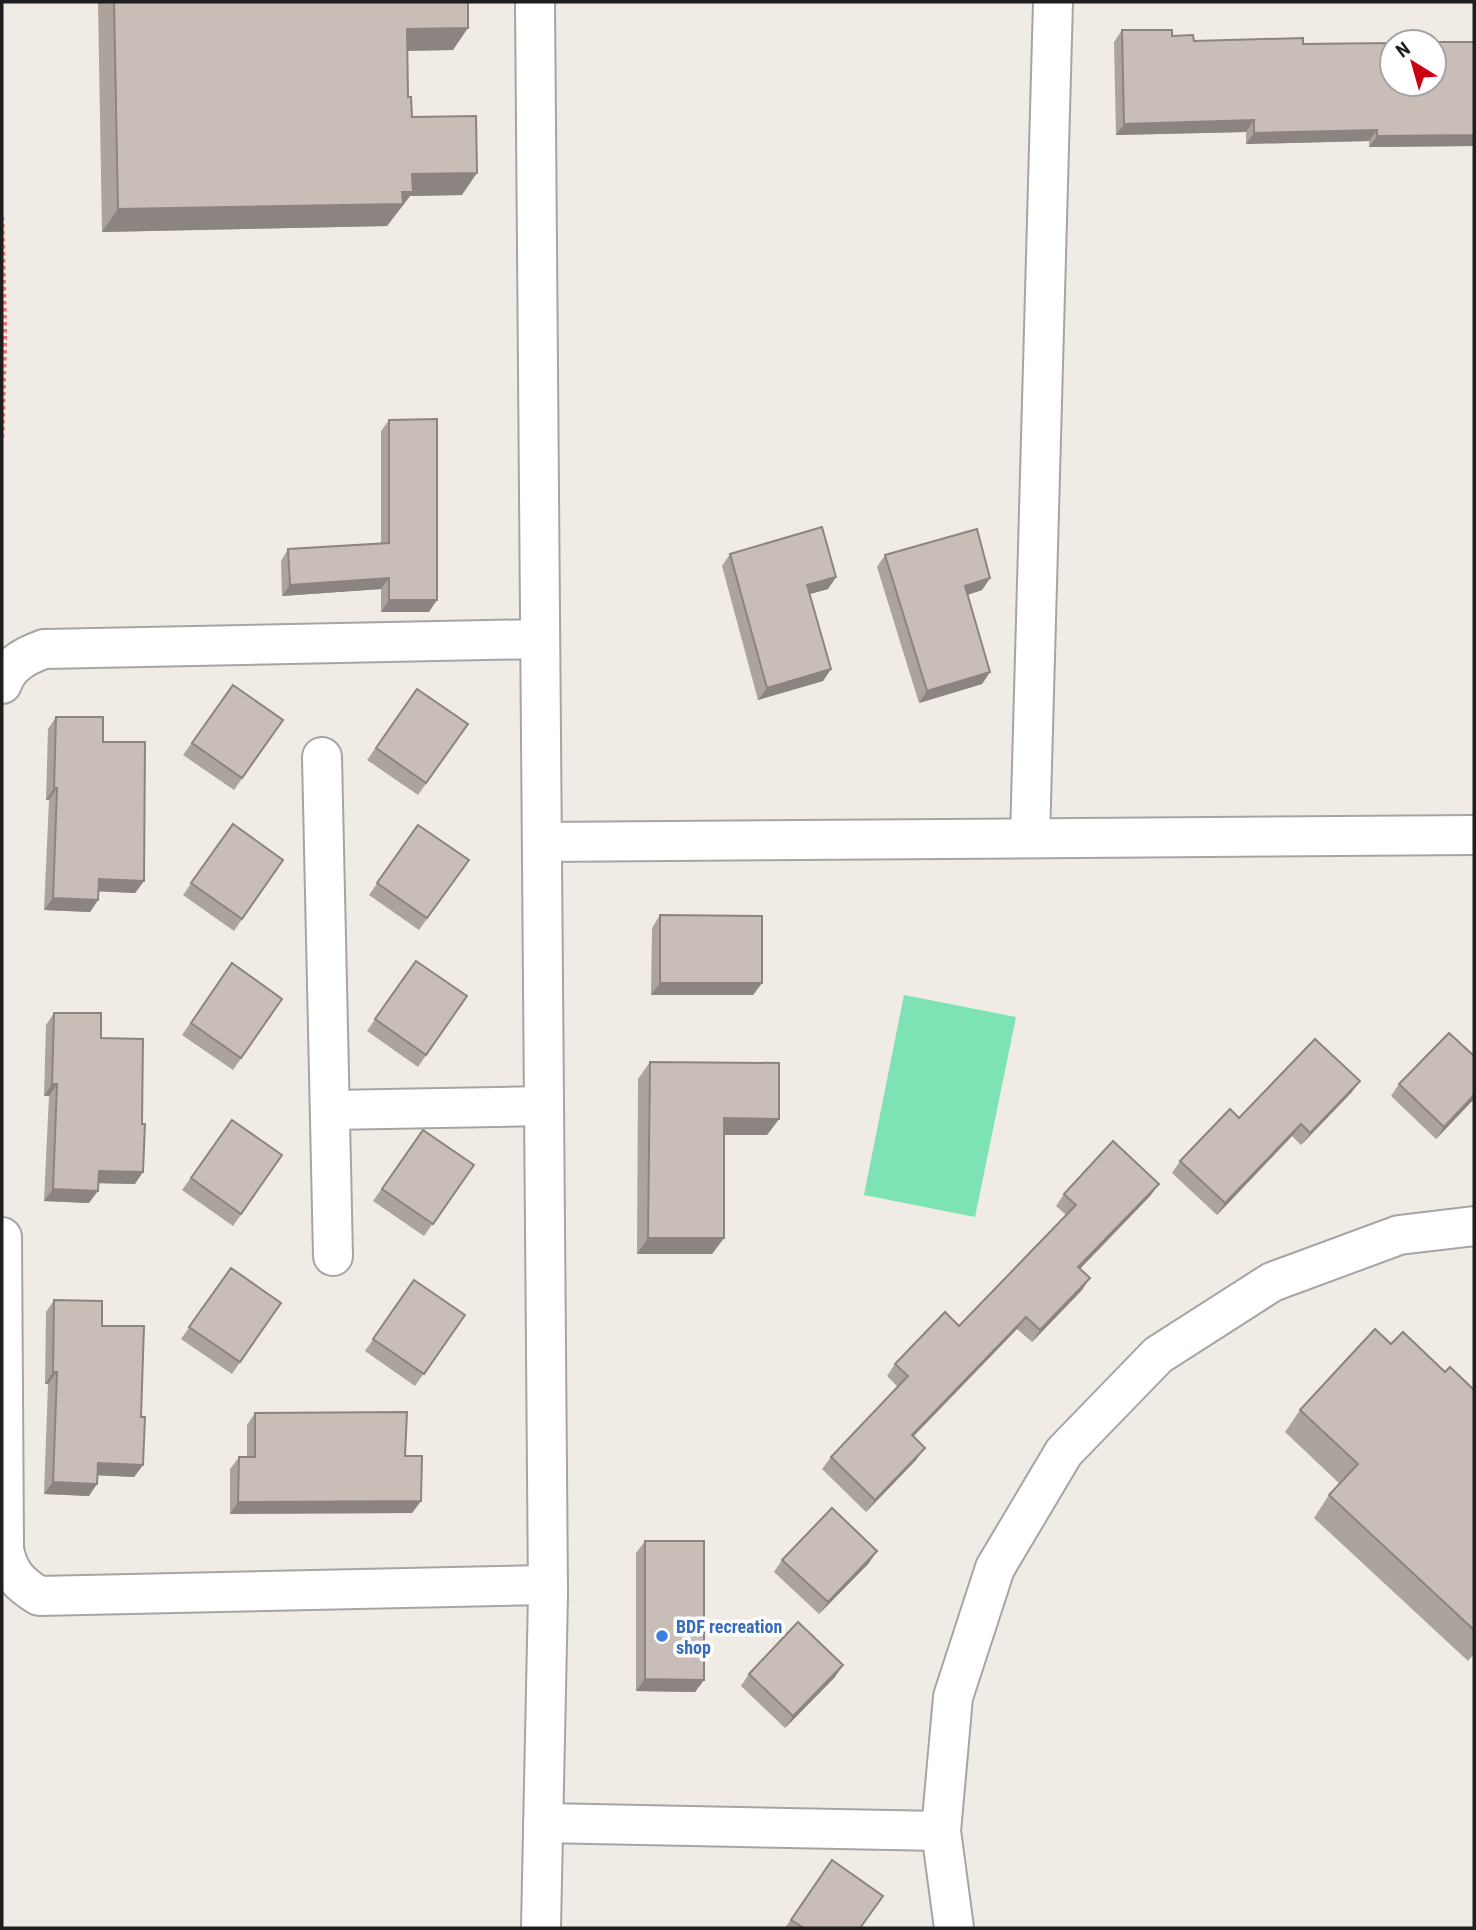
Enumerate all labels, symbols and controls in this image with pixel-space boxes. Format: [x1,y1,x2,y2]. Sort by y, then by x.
north arrow [1378,28,1448,98]
text: N [1392,37,1415,63]
place label: BDF recreation shop [676,1616,782,1658]
marker: BDF recreation shop [654,1628,670,1644]

